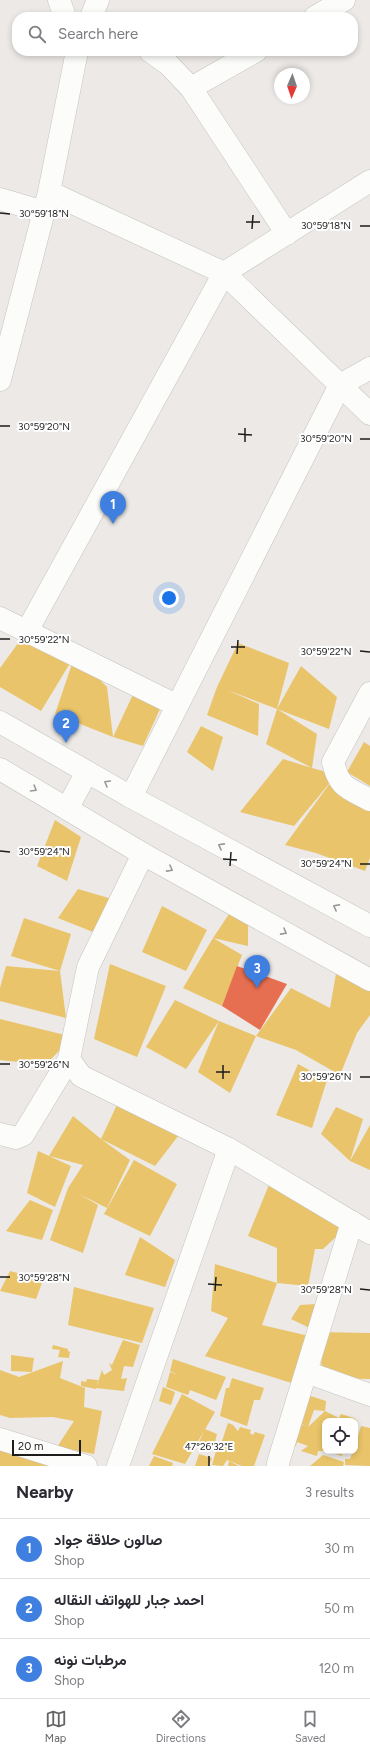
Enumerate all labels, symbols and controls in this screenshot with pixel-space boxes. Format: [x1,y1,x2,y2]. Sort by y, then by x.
search box [12,12,358,56]
icon: search [26,23,48,45]
text: Search here [58,25,138,43]
north arrow [274,68,310,104]
text: 30°59'18"N [19,207,69,220]
text: 30°59'18"N [301,219,351,232]
text: 30°59'20"N [18,420,70,433]
text: 30°59'20"N [300,432,352,445]
pin: 1 [100,491,126,524]
your location [159,588,179,608]
text: 30°59'22"N [18,633,70,646]
text: 30°59'22"N [300,645,352,658]
pin: 2 [53,710,79,743]
one-way arrow [104,781,111,788]
one-way arrow [30,785,37,792]
one-way arrow [218,843,225,850]
text: 30°59'24"N [18,845,70,858]
text: 30°59'24"N [300,857,352,870]
one-way arrow [166,865,173,872]
one-way arrow [332,905,340,912]
one-way arrow [279,927,287,935]
pin: 3 [244,955,270,988]
text: 30°59'26"N [18,1058,70,1071]
text: 30°59'26"N [300,1070,352,1083]
text: 30°59'28"N [18,1271,70,1284]
text: 30°59'28"N [300,1283,352,1296]
map controls [322,1418,358,1454]
button: locate [322,1418,358,1454]
scale bar [12,1438,81,1457]
text: 20 m [18,1440,43,1453]
text: 47°26'32"E [185,1440,233,1453]
text: Nearby [16,1482,74,1502]
text: 3 results [305,1485,354,1500]
text: صالون حلاقة جواد [54,1531,162,1549]
text: 1 [26,1541,32,1556]
text: 30 m [324,1541,354,1556]
text: Shop [54,1553,84,1568]
text: احمد جبار للهواتف النقاله [54,1591,204,1609]
text: 2 [25,1601,33,1616]
text: 50 m [324,1601,354,1616]
text: Shop [54,1613,84,1628]
text: مرطبات نونه [54,1651,127,1669]
text: 3 [25,1661,33,1676]
text: 120 m [319,1661,354,1676]
text: Shop [54,1673,84,1688]
tab: Map [45,1708,67,1745]
tab: Directions [156,1708,206,1745]
tab: Saved [295,1708,325,1745]

